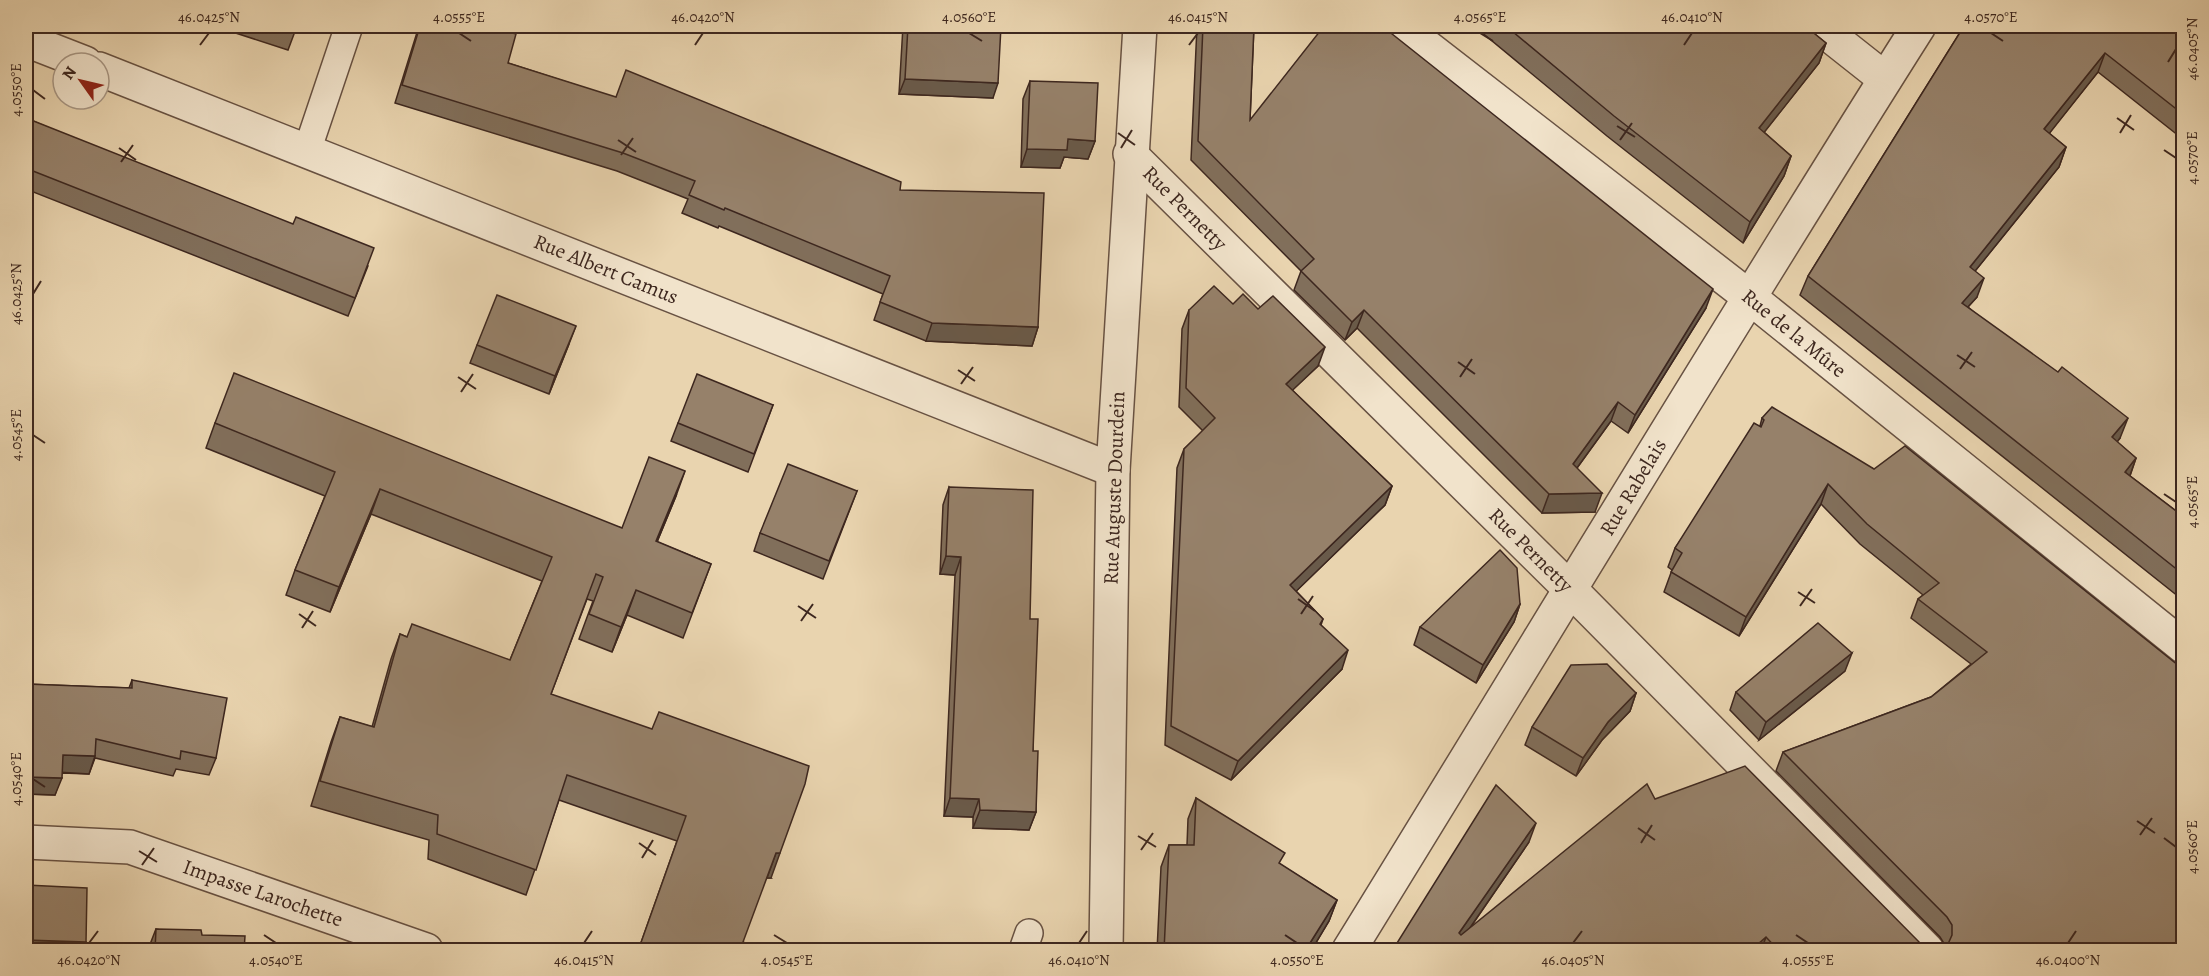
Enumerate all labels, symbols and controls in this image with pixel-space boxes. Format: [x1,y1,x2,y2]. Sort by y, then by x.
text: 46.0425°N [178,7,240,27]
text: 4.0555°E [433,7,485,27]
text: 46.0420°N [671,7,735,27]
text: 4.0560°E [942,7,996,27]
text: 46.0415°N [1168,7,1228,27]
text: 4.0565°E [1454,7,1506,27]
text: 46.0410°N [1661,7,1723,27]
text: 4.0570°E [1964,7,2018,27]
text: 46.0405°N [2182,17,2202,80]
north arrow [51,51,111,111]
text: N [57,62,82,84]
text: 4.0550°E [6,63,26,117]
text: 4.0570°E [2182,131,2202,185]
street label: Rue Pernetty [1136,159,1234,257]
street label: Rue Albert Camus [530,227,682,311]
text: 46.0425°N [6,263,26,325]
street label: Rue de la Mûre [1736,282,1852,384]
street label: Rue Auguste Dourdein [1097,391,1131,585]
text: 4.0545°E [6,409,26,461]
street label: Rue Rabelais [1593,433,1673,541]
text: 4.0565°E [2182,476,2202,528]
street label: Rue Pernetty [1482,501,1580,599]
text: 4.0540°E [6,752,26,806]
text: 4.0560°E [2182,820,2202,874]
street label: Impasse Larochette [179,852,347,934]
text: 46.0420°N [57,950,121,970]
text: 4.0540°E [249,950,303,970]
text: 46.0415°N [554,950,614,970]
text: 4.0545°E [761,950,813,970]
text: 46.0410°N [1048,950,1110,970]
text: 4.0550°E [1270,950,1324,970]
text: 46.0405°N [1542,950,1605,970]
text: 4.0555°E [1782,950,1834,970]
text: 46.0400°N [2036,950,2100,970]

